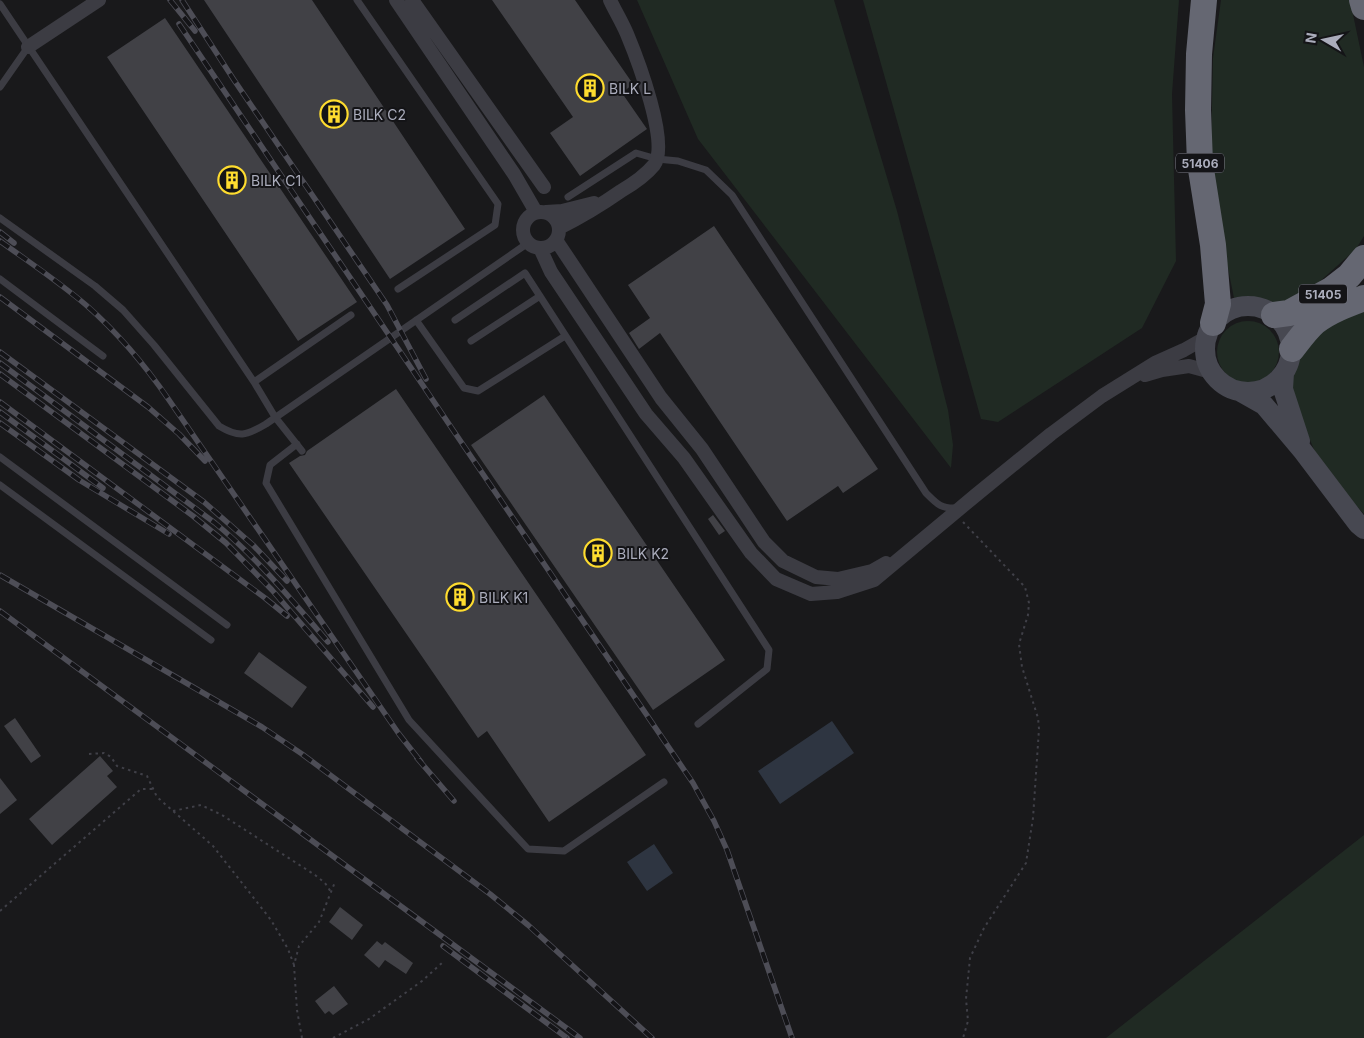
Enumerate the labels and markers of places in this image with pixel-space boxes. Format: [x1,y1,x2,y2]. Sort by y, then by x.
building icon: BILK L [575,73,605,103]
place label: BILK L [609,80,651,97]
building icon: BILK C2 [319,99,349,129]
place label: BILK C2 [353,106,406,123]
building icon: BILK C1 [217,165,247,195]
place label: BILK C1 [251,172,301,189]
building icon: BILK K2 [583,538,613,568]
place label: BILK K2 [617,545,669,562]
building icon: BILK K1 [445,582,475,612]
place label: BILK K1 [479,589,528,606]

